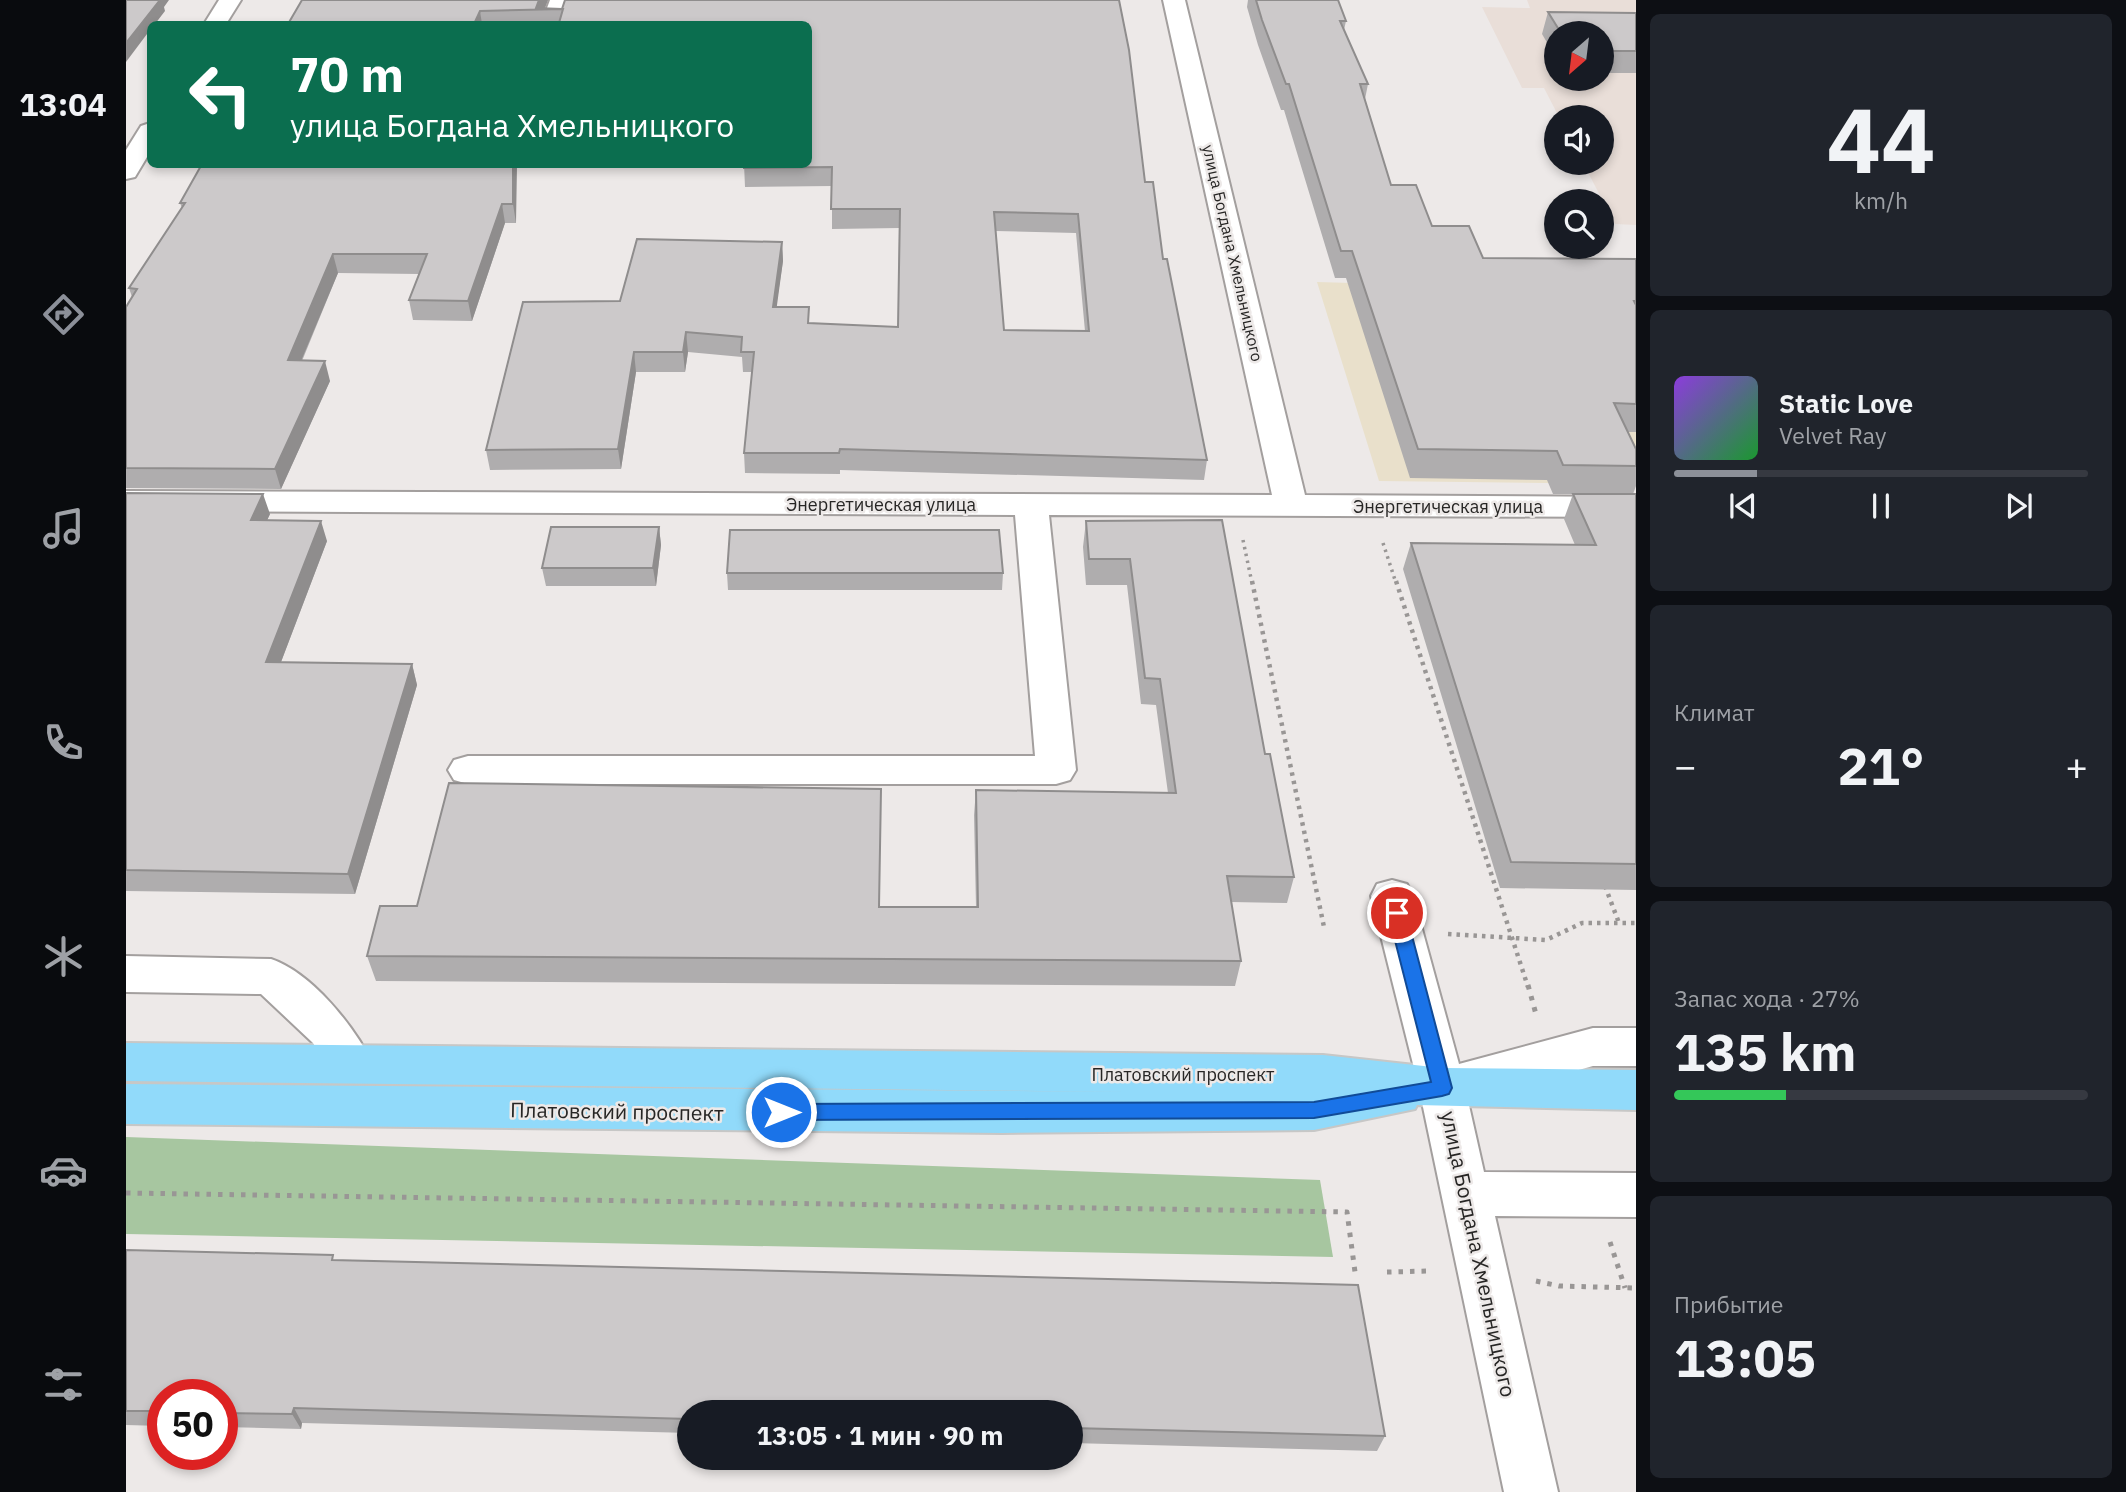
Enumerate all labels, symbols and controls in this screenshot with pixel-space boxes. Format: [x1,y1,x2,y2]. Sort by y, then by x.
north arrow [1544,21,1614,91]
map controls [1544,21,1614,259]
text: 70 m [290,42,404,105]
icon: left [175,49,266,140]
text: 44 [1826,80,1936,198]
text: 13:04 [19,83,107,125]
text: улица Богдана Хмельницкого [290,104,734,146]
button: sound [1544,105,1614,175]
street label: улица Богдана Хмельницкого [1198,143,1268,363]
text: km/h [1854,185,1908,215]
button: search [1544,189,1614,259]
icon: directions [39,290,88,339]
text: Static Love [1779,386,1913,420]
text: Velvet Ray [1779,420,1886,450]
icon: previous [1724,487,1762,525]
icon: pause [1862,487,1900,525]
icon: next [2000,487,2038,525]
street label: Энергетическая улица [786,493,976,516]
street label: Энергетическая улица [1353,495,1543,518]
icon: music [39,504,88,553]
text: Климат [1674,697,1755,727]
icon: phone [39,718,88,767]
text: 21° [1838,732,1924,799]
text: − [1674,741,1697,790]
text: + [2065,741,2088,790]
pin [1367,883,1427,943]
icon: arrive [1378,894,1416,932]
icon: climate [39,932,88,981]
text: Запас хода · 27% [1674,983,1860,1013]
text: 135 km [1674,1018,1856,1085]
street label: Платовский проспект [1091,1063,1275,1086]
position arrow [744,1075,818,1149]
street label: Платовский проспект [510,1095,724,1127]
street label: улица Богдана Хмельницкого [1435,1109,1523,1399]
icon: car [39,1146,88,1195]
text: Прибытие [1674,1289,1783,1319]
text: 13:05 [1674,1324,1816,1391]
icon: filters [39,1360,88,1409]
speed limit sign: 50 [147,1379,238,1470]
text: 13:05 · 1 мин · 90 m [756,1418,1004,1452]

